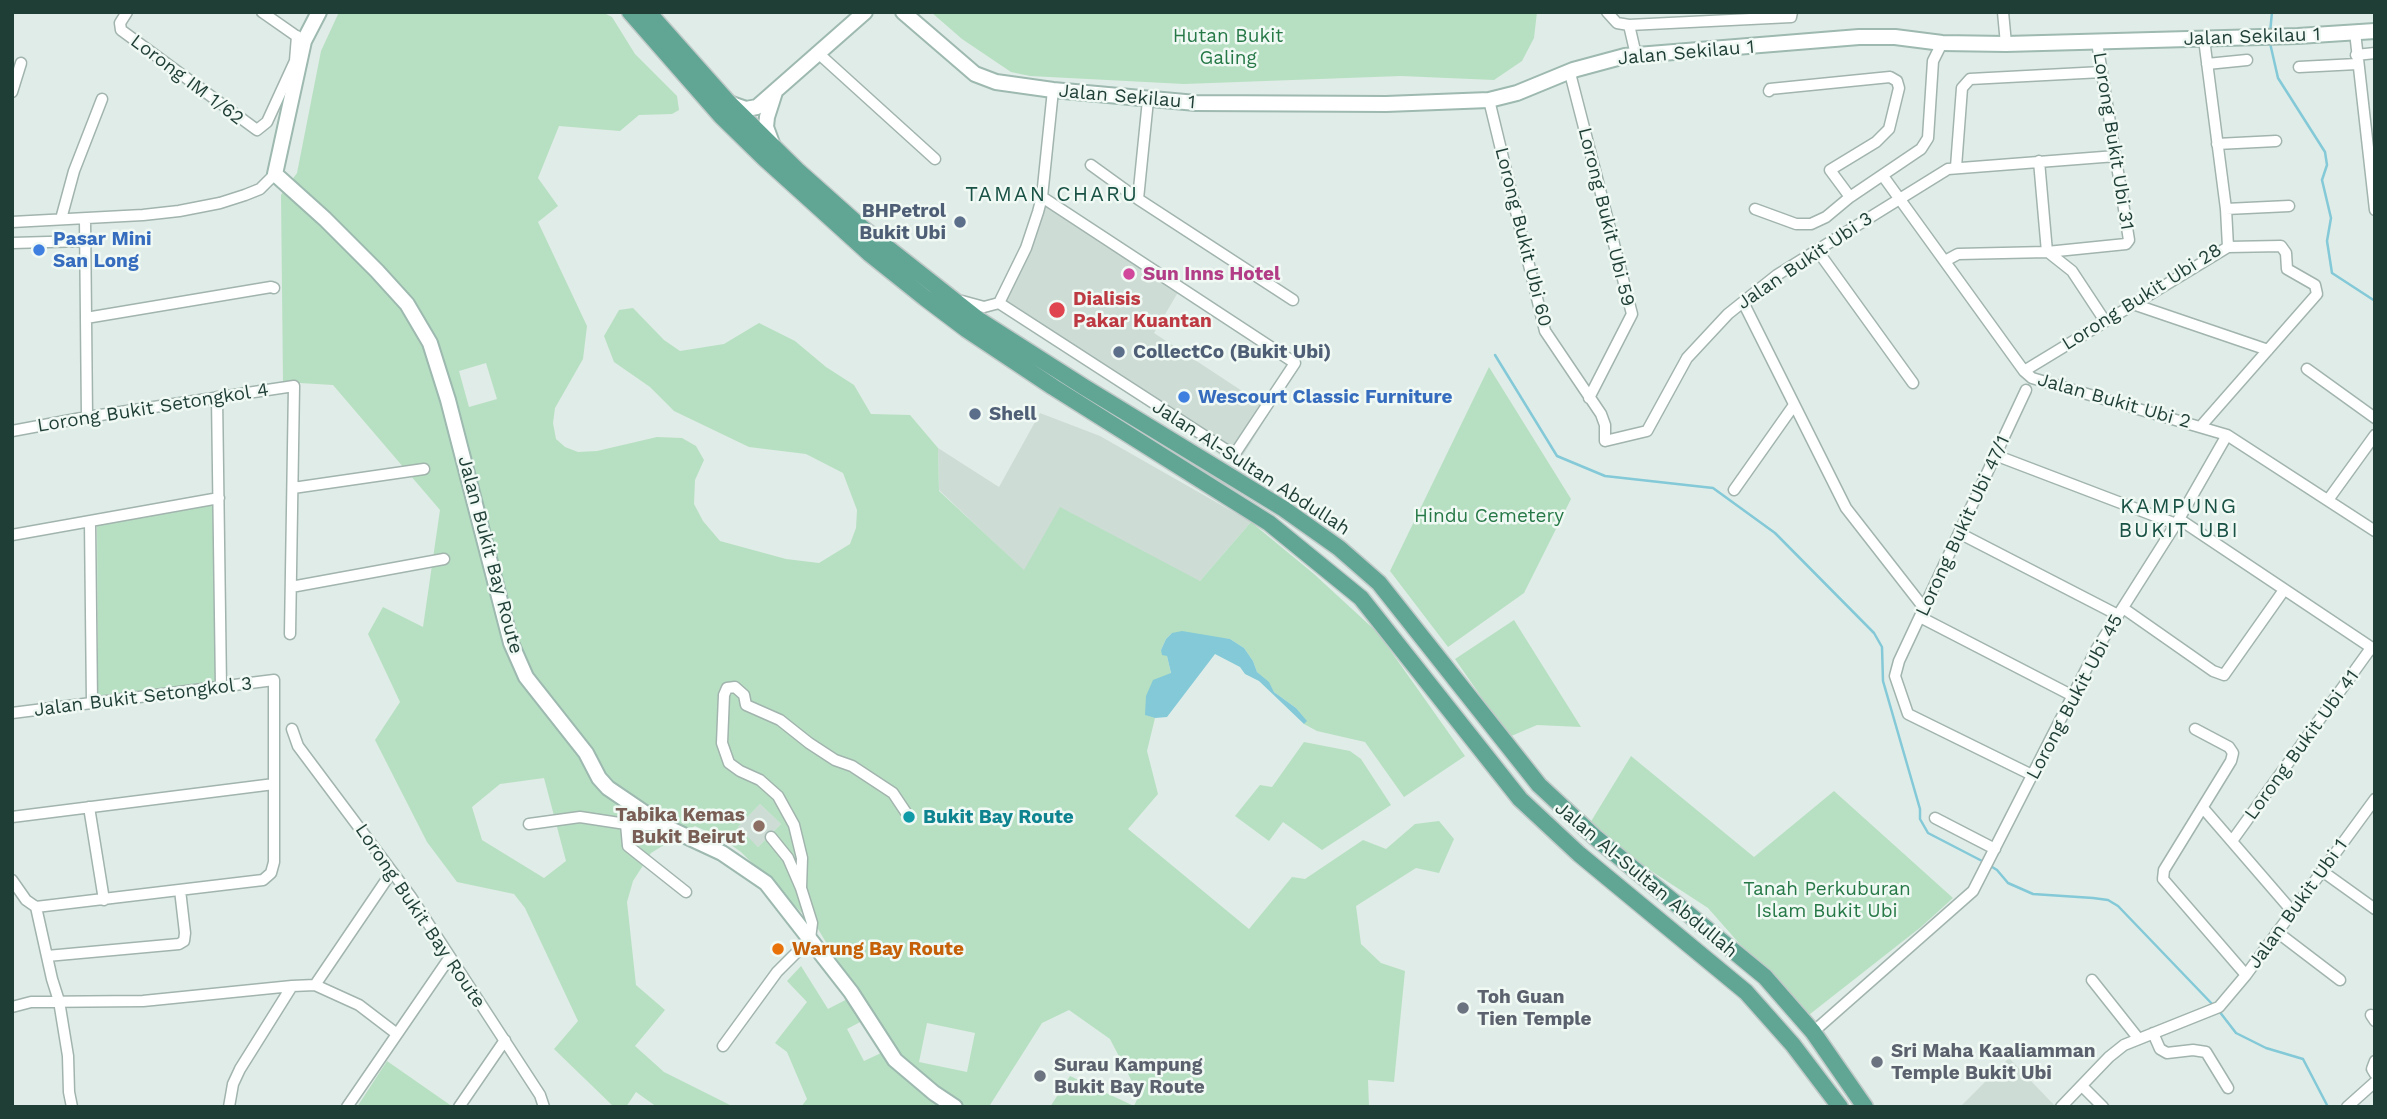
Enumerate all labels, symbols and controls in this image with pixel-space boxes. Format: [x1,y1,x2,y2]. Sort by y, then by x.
street label: Jalan Sekilau 1 [2183,23,2321,51]
park label: Hutan Bukit Galing [1173,25,1283,69]
street label: Lorong IM 1/62 [126,30,248,130]
street label: Jalan Sekilau 1 [1617,36,1755,70]
street label: Lorong Bukit Ubi 31 [2088,51,2138,231]
street label: Jalan Sekilau 1 [1058,80,1196,114]
street label: Lorong Bukit Ubi 59 [1573,125,1639,309]
street label: Lorong Bukit Ubi 60 [1490,145,1556,329]
district label: TAMAN CHARU [967,182,1137,208]
place label: BHPetrol Bukit Ubi [859,200,946,244]
street label: Jalan Bukit Ubi 3 [1733,207,1877,315]
marker: BHPetrol Bukit Ubi [952,214,968,230]
place label: Pasar Mini San Long [53,228,152,272]
street label: Lorong Bukit Ubi 28 [2058,239,2226,355]
marker: Pasar Mini San Long [31,242,47,258]
place label: Sun Inns Hotel [1143,263,1280,285]
marker: Sun Inns Hotel [1121,266,1137,282]
place label: Dialisis Pakar Kuantan [1073,288,1212,332]
marker: Dialisis Pakar Kuantan [1047,300,1067,320]
place label: CollectCo (Bukit Ubi) [1133,341,1331,363]
marker: CollectCo (Bukit Ubi) [1111,344,1127,360]
street label: Jalan Bukit Ubi 2 [2035,368,2193,434]
street label: Lorong Bukit Setongkol 4 [36,378,270,438]
place label: Wescourt Classic Furniture [1198,386,1453,408]
marker: Wescourt Classic Furniture [1176,389,1192,405]
street label: Jalan Al-Sultan Abdullah [1148,395,1354,541]
place label: Shell [989,403,1036,425]
marker: Shell [967,406,983,422]
street label: Lorong Bukit Ubi 47/1 [1911,432,2015,620]
street label: Jalan Bukit Bay Route [453,454,527,656]
district label: KAMPUNG BUKIT UBI [2120,494,2238,544]
park label: Hindu Cemetery [1414,505,1564,527]
street label: Lorong Bukit Ubi 45 [2022,611,2128,783]
street label: Lorong Bukit Ubi 41 [2240,666,2364,824]
street label: Jalan Bukit Setongkol 3 [33,672,253,722]
street label: Jalan Al-Sultan Abdullah [1550,797,1742,963]
place label: Tabika Kemas Bukit Beirut [615,804,745,848]
place label: Bukit Bay Route [923,806,1074,828]
marker: Bukit Bay Route [901,809,917,825]
marker: Tabika Kemas Bukit Beirut [751,818,767,834]
street label: Lorong Bukit Bay Route [350,820,490,1012]
street label: Jalan Bukit Ubi 1 [2243,835,2353,973]
park label: Tanah Perkuburan Islam Bukit Ubi [1743,878,1911,922]
place label: Warung Bay Route [792,938,964,960]
marker: Warung Bay Route [770,941,786,957]
place label: Toh Guan Tien Temple [1477,986,1592,1030]
marker: Toh Guan Tien Temple [1455,1000,1471,1016]
place label: Sri Maha Kaaliamman Temple Bukit Ubi [1891,1040,2095,1084]
place label: Surau Kampung Bukit Bay Route [1054,1054,1205,1098]
marker: Sri Maha Kaaliamman Temple Bukit Ubi [1869,1054,1885,1070]
marker: Surau Kampung Bukit Bay Route [1032,1068,1048,1084]

